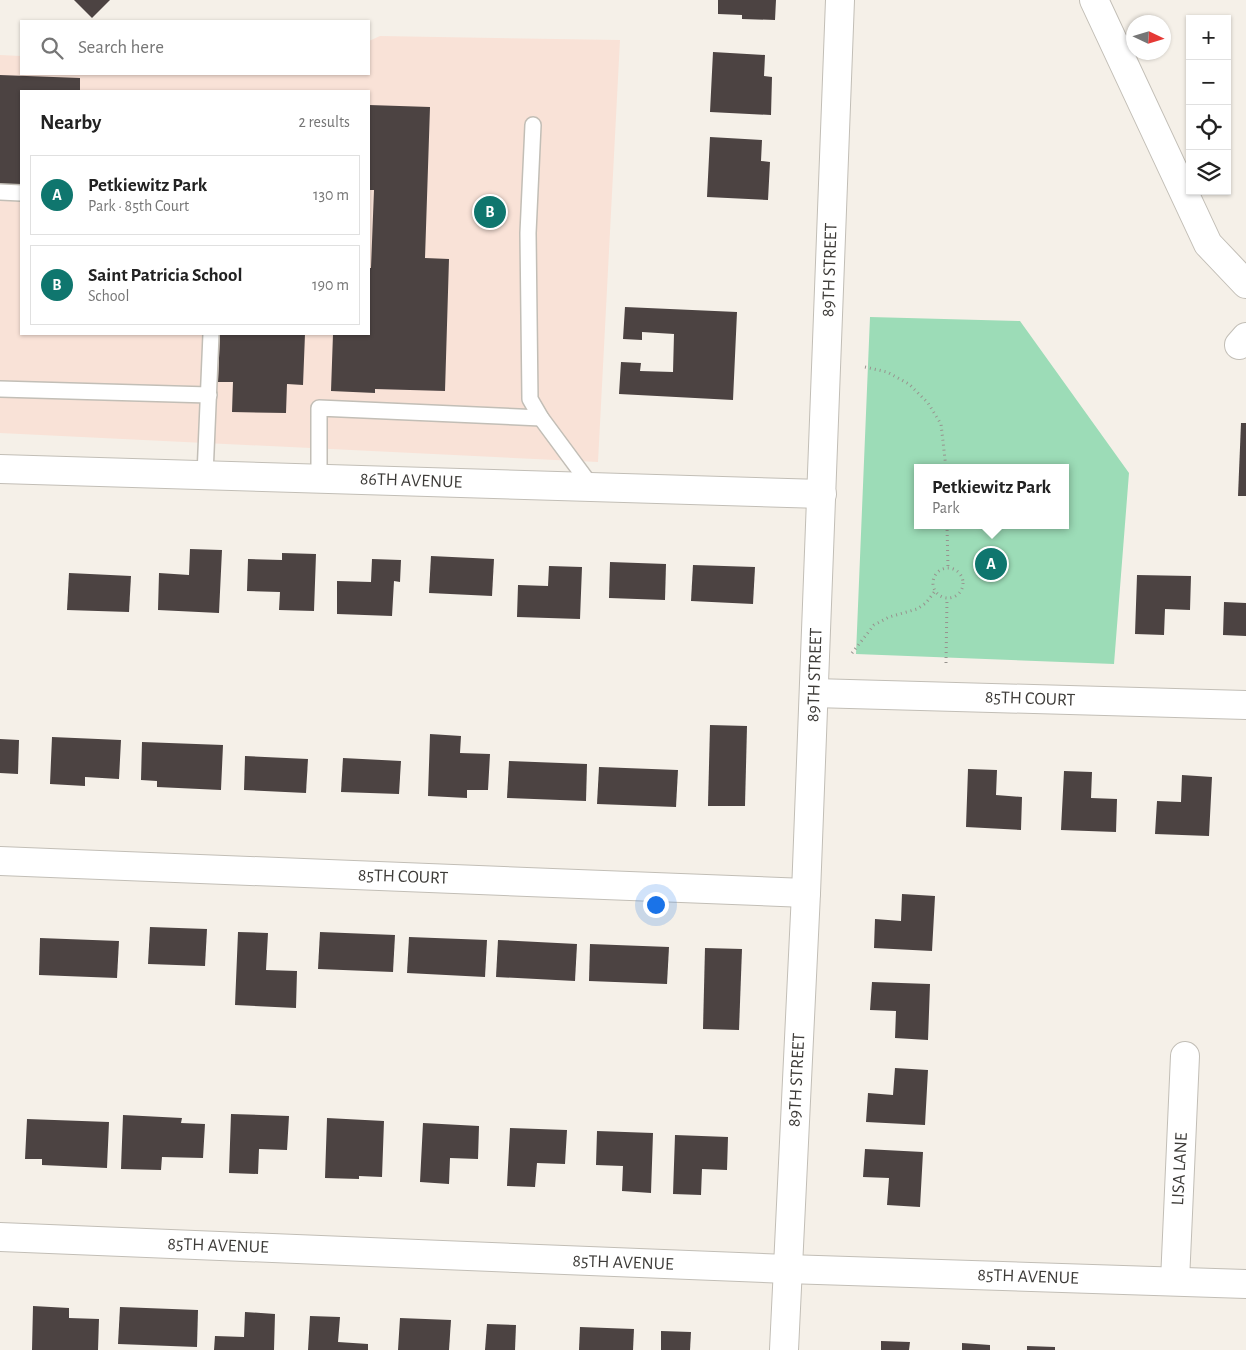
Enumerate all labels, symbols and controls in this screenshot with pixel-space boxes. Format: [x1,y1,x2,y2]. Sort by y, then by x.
north arrow [1126,15,1171,60]
map controls [1186,15,1231,195]
button: + [1186,15,1231,60]
search box [20,20,370,75]
icon: search [38,34,66,62]
text: Search here [78,38,164,57]
button: − [1186,60,1231,105]
button: locate [1186,105,1231,150]
text: Nearby [40,112,101,133]
text: 2 results [298,114,350,130]
button: layers [1186,150,1231,195]
text: Petkiewitz Park [88,176,207,195]
text: A [52,187,62,203]
text: 130 m [313,187,349,203]
pin: B [474,193,506,231]
text: Park · 85th Court [88,198,189,214]
street label: 89TH STREET [819,222,841,317]
text: Saint Patricia School [88,266,242,285]
text: B [52,277,62,293]
text: 190 m [312,277,349,293]
text: School [88,288,129,304]
popup [914,464,1069,529]
street label: 86TH AVENUE [360,470,463,492]
text: Petkiewitz Park [932,478,1051,497]
text: Park [932,500,960,516]
pin: A [975,545,1007,583]
street label: 89TH STREET [804,627,826,722]
street label: 85TH COURT [985,688,1076,710]
street label: 85TH COURT [358,866,449,888]
your location [643,892,669,918]
street label: 89TH STREET [786,1032,808,1128]
street label: LISA LANE [1169,1132,1191,1206]
street label: 85TH AVENUE [167,1235,269,1257]
street label: 85TH AVENUE [572,1252,674,1274]
street label: 85TH AVENUE [977,1266,1079,1288]

